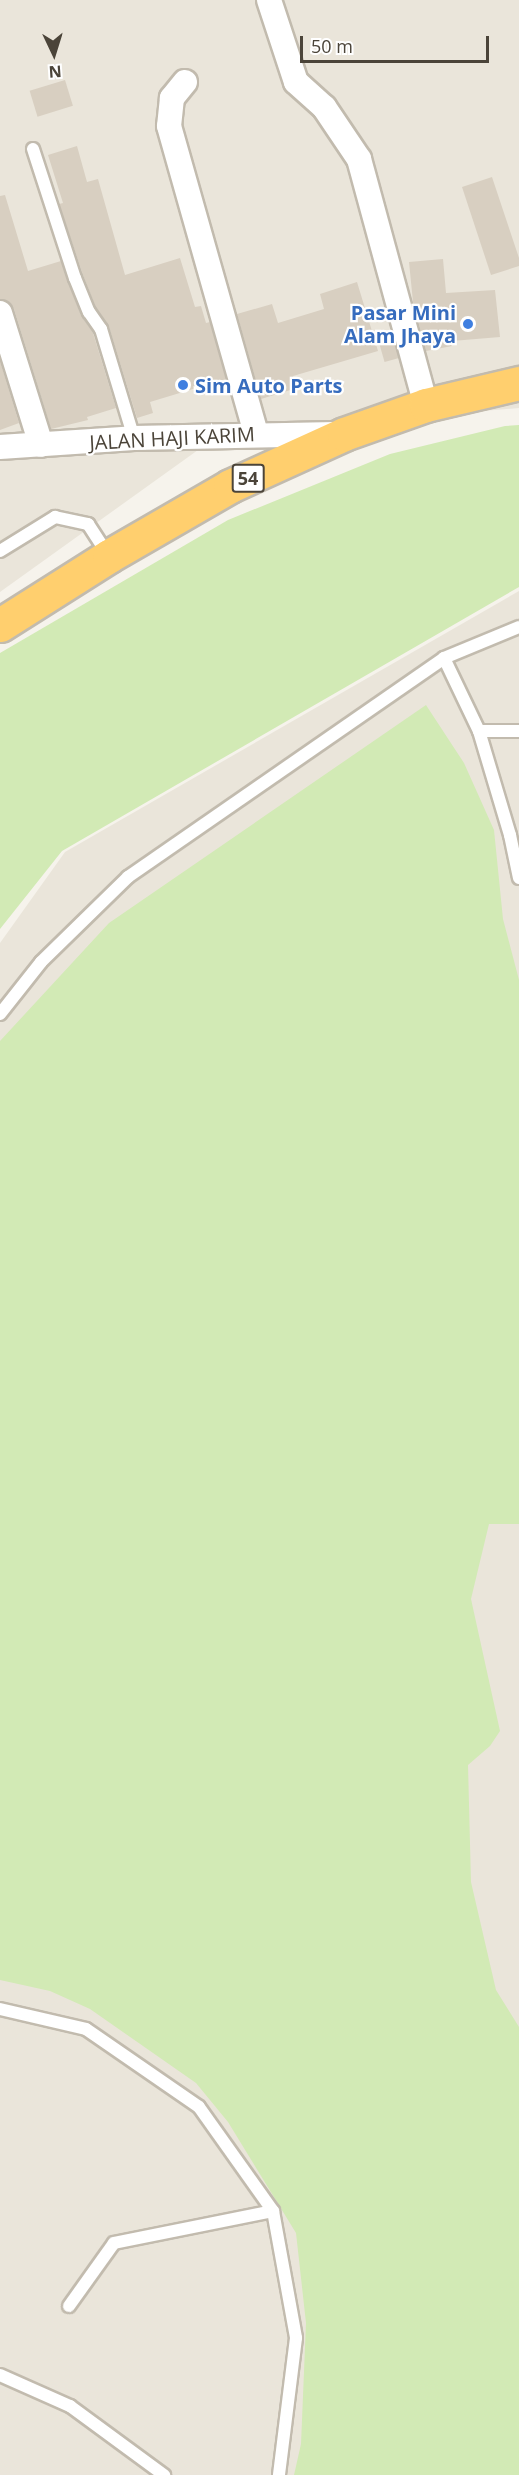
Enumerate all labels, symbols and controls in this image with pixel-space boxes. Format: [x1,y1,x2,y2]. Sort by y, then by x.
north arrow [24,24,84,84]
scale bar [303,24,492,62]
text: 50 m [311,34,353,58]
text: N [48,61,63,83]
place label: Pasar Mini Alam Jhaya [344,300,456,347]
marker: Pasar Mini Alam Jhaya [461,317,475,331]
place label: Sim Auto Parts [195,373,342,397]
marker: Sim Auto Parts [176,378,190,392]
street label: JALAN HAJI KARIM [89,422,255,454]
road number: 54 [232,463,264,493]

